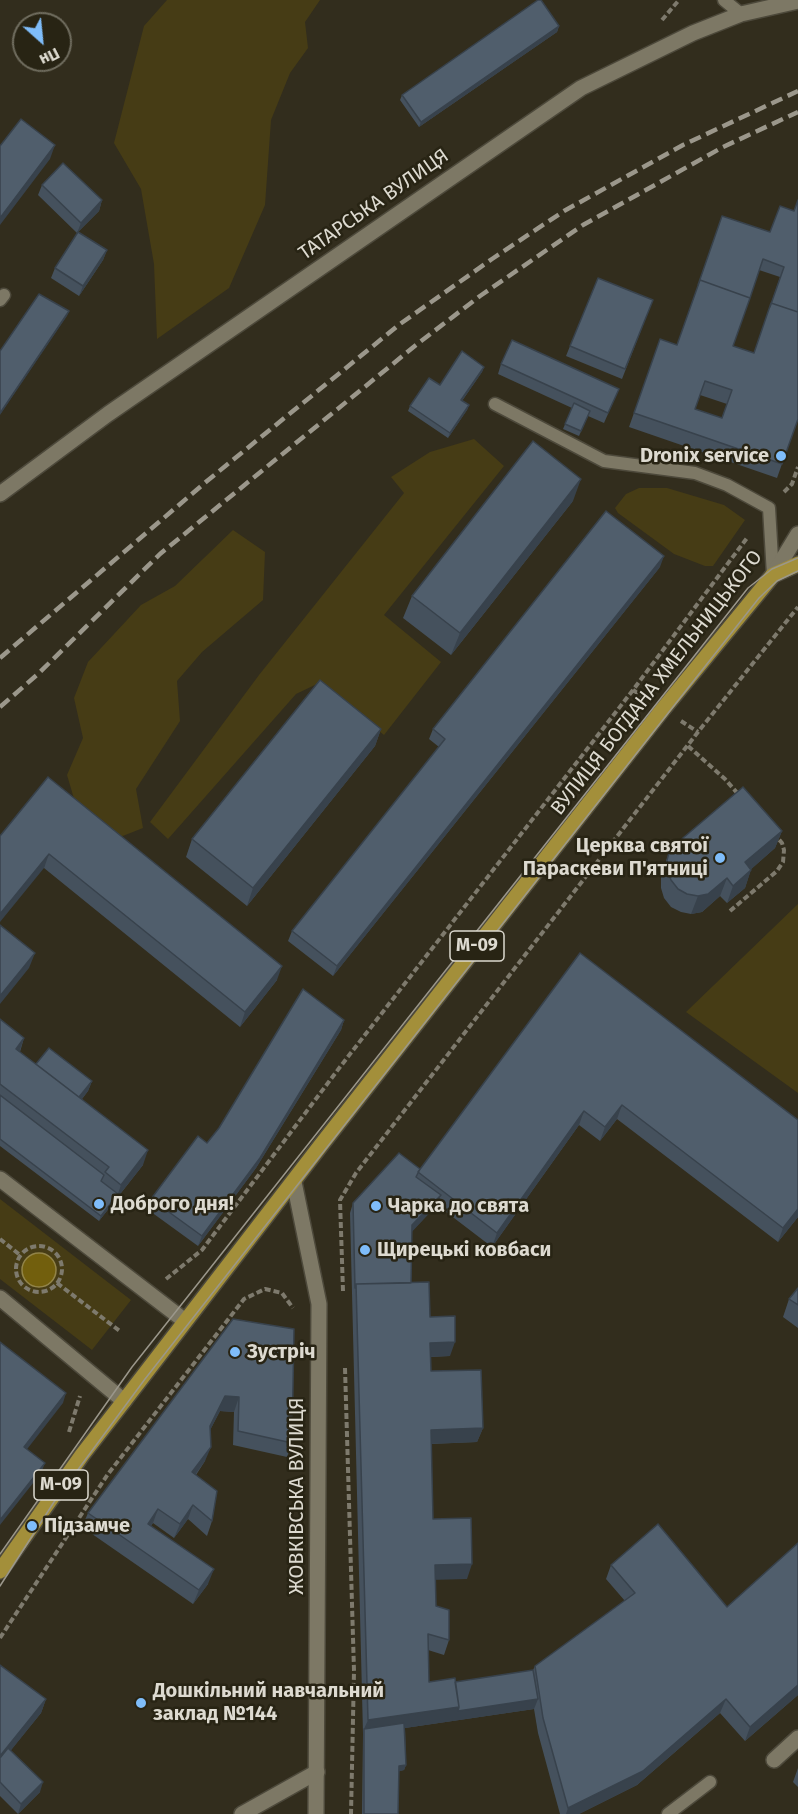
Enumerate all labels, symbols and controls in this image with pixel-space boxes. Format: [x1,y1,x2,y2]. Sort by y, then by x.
north arrow [12,12,72,72]
text: Пн [36,44,63,70]
street label: ТАТАРСЬКА ВУЛИЦЯ [294,144,454,266]
place label: Dronix service [640,444,769,468]
marker: Dronix service [774,449,788,463]
street label: ВУЛИЦЯ БОГДАНА ХМЕЛЬНИЦЬКОГО [546,546,768,820]
place label: Церква святої Параскеви П'ятниці [523,834,708,881]
marker: Церква святої Параскеви П'ятниці [713,851,727,865]
road number: М-09 [450,931,504,961]
place label: Доброго дня! [111,1192,234,1216]
place label: Чарка до святa [388,1194,529,1218]
marker: Доброго дня! [92,1197,106,1211]
marker: Чарка до святa [369,1199,383,1213]
place label: Щирецькі ковбаси [377,1238,551,1262]
marker: Щирецькі ковбаси [358,1243,372,1257]
place label: Зустріч [247,1340,316,1364]
marker: Зустріч [228,1345,242,1359]
street label: ЖОВКІВСЬКА ВУЛИЦЯ [285,1397,309,1595]
road number: М-09 [34,1470,88,1500]
place label: Підзамче [44,1514,130,1538]
marker: Підзамче [25,1519,39,1533]
place label: Дошкільний навчальний заклад №144 [153,1679,384,1726]
marker: Дошкільний навчальний заклад №144 [134,1696,148,1710]

